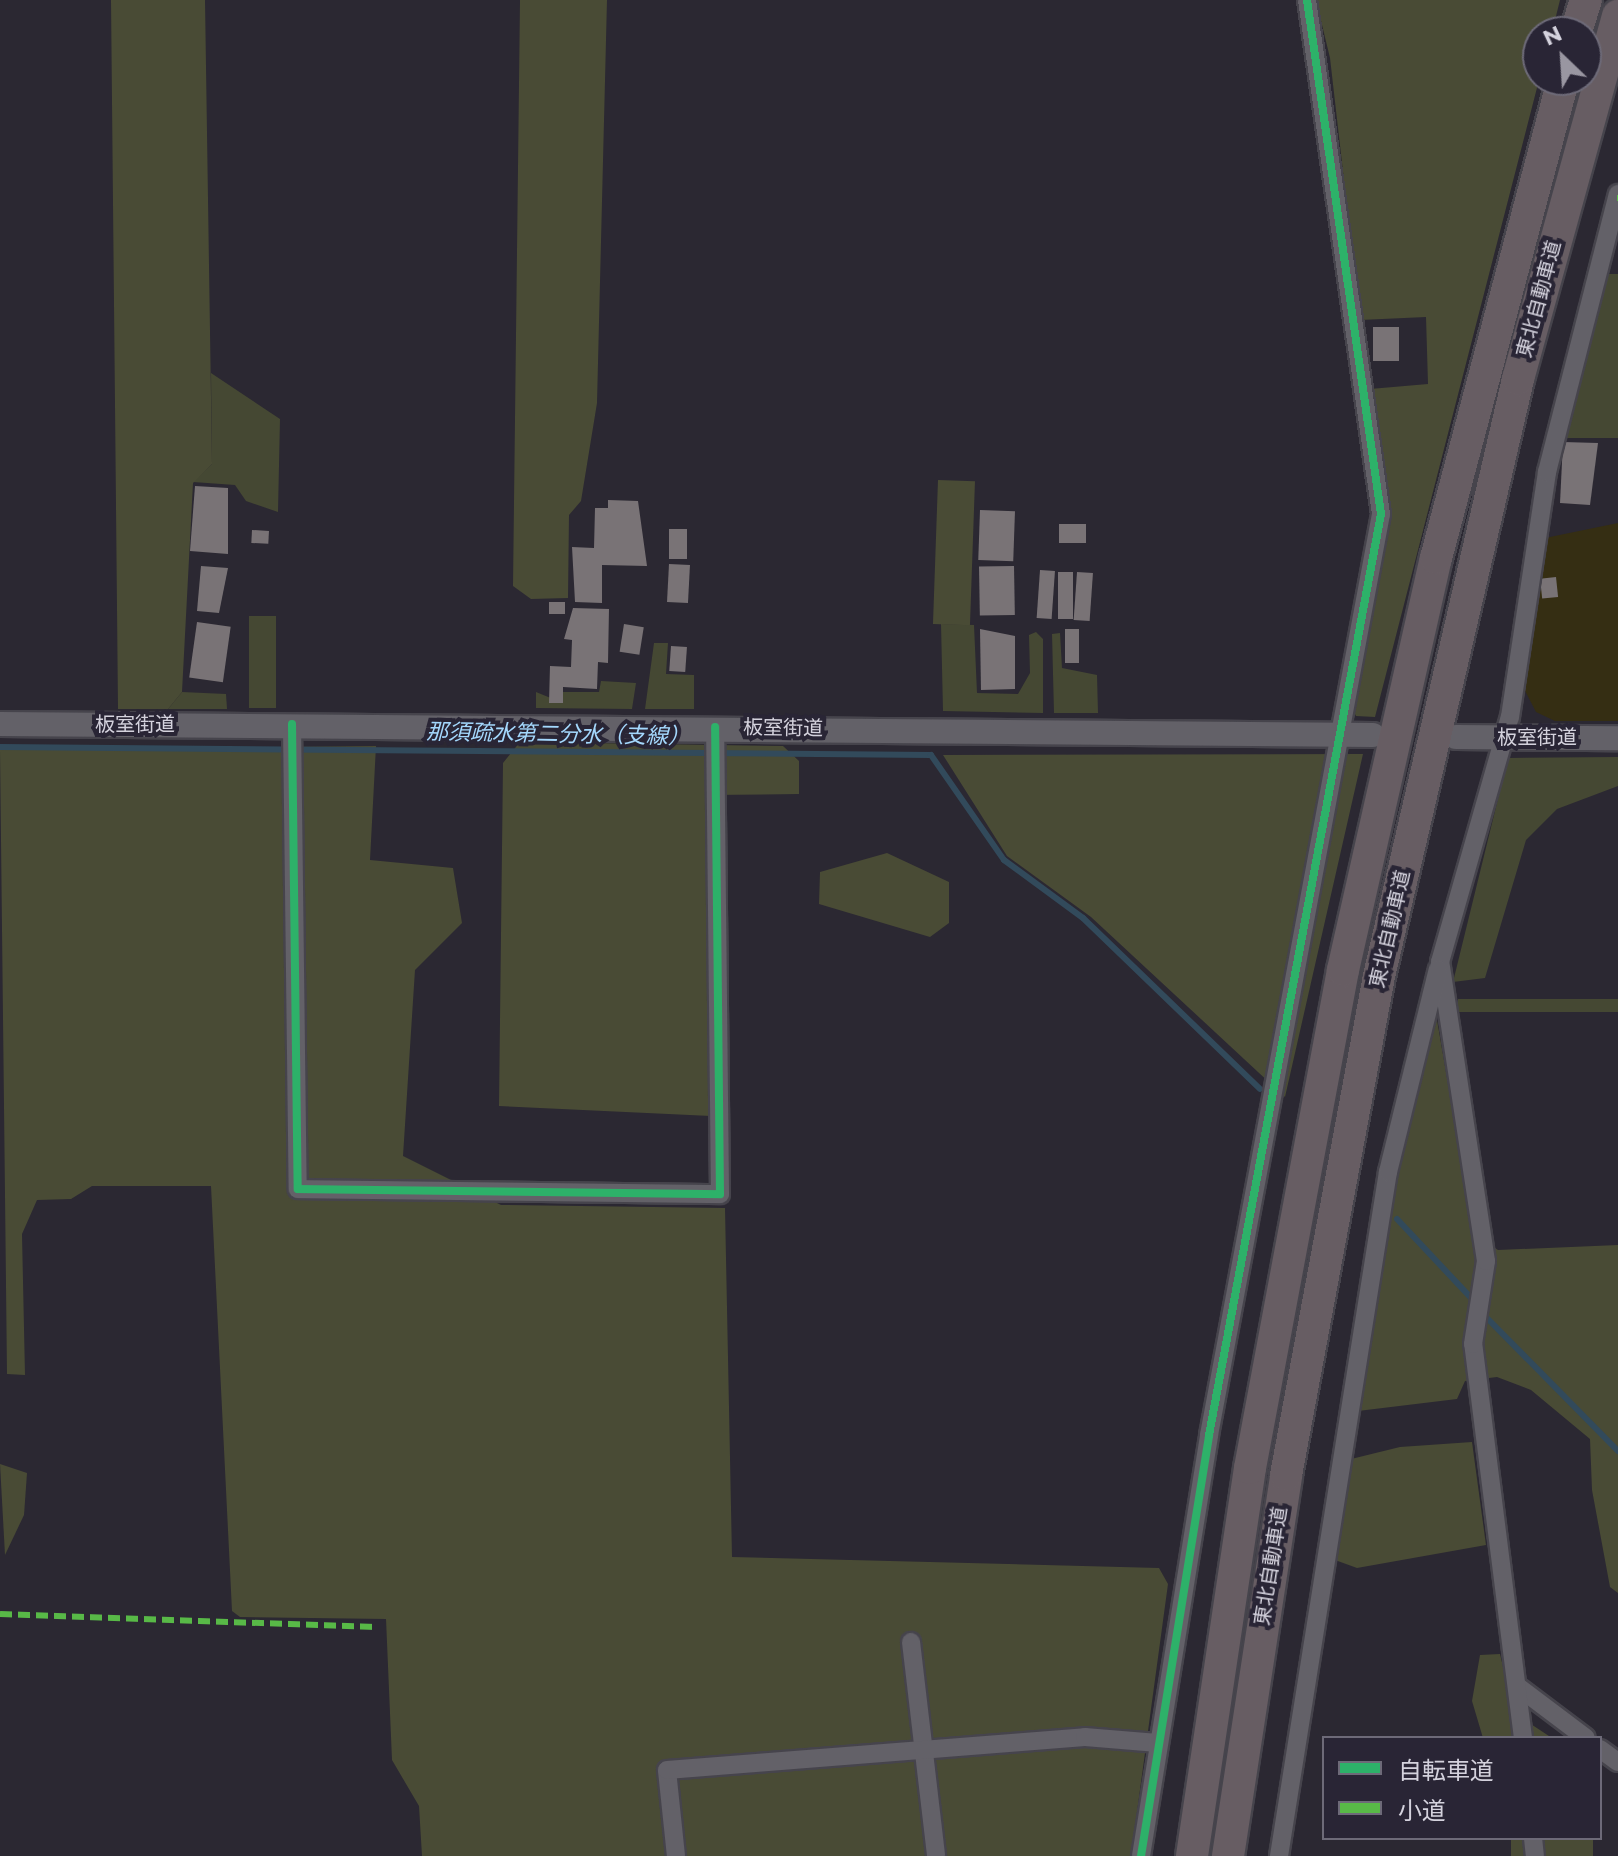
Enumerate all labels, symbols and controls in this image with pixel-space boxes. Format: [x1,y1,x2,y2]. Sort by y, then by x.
north arrow [1522,16,1602,96]
text: N [1539,20,1566,52]
street label: 東北自動車道 [1512,238,1566,360]
street label: 板室街道 [95,712,175,736]
street label: 板室街道 [743,715,823,741]
water label: 那須疏水第二分水（支線） [426,718,690,750]
street label: 板室街道 [1497,725,1577,749]
street label: 東北自動車道 [1365,868,1415,990]
street label: 東北自動車道 [1250,1505,1292,1627]
legend [1322,1736,1602,1840]
text: 自転車道 [1398,1756,1494,1785]
text: 小道 [1398,1796,1446,1825]

